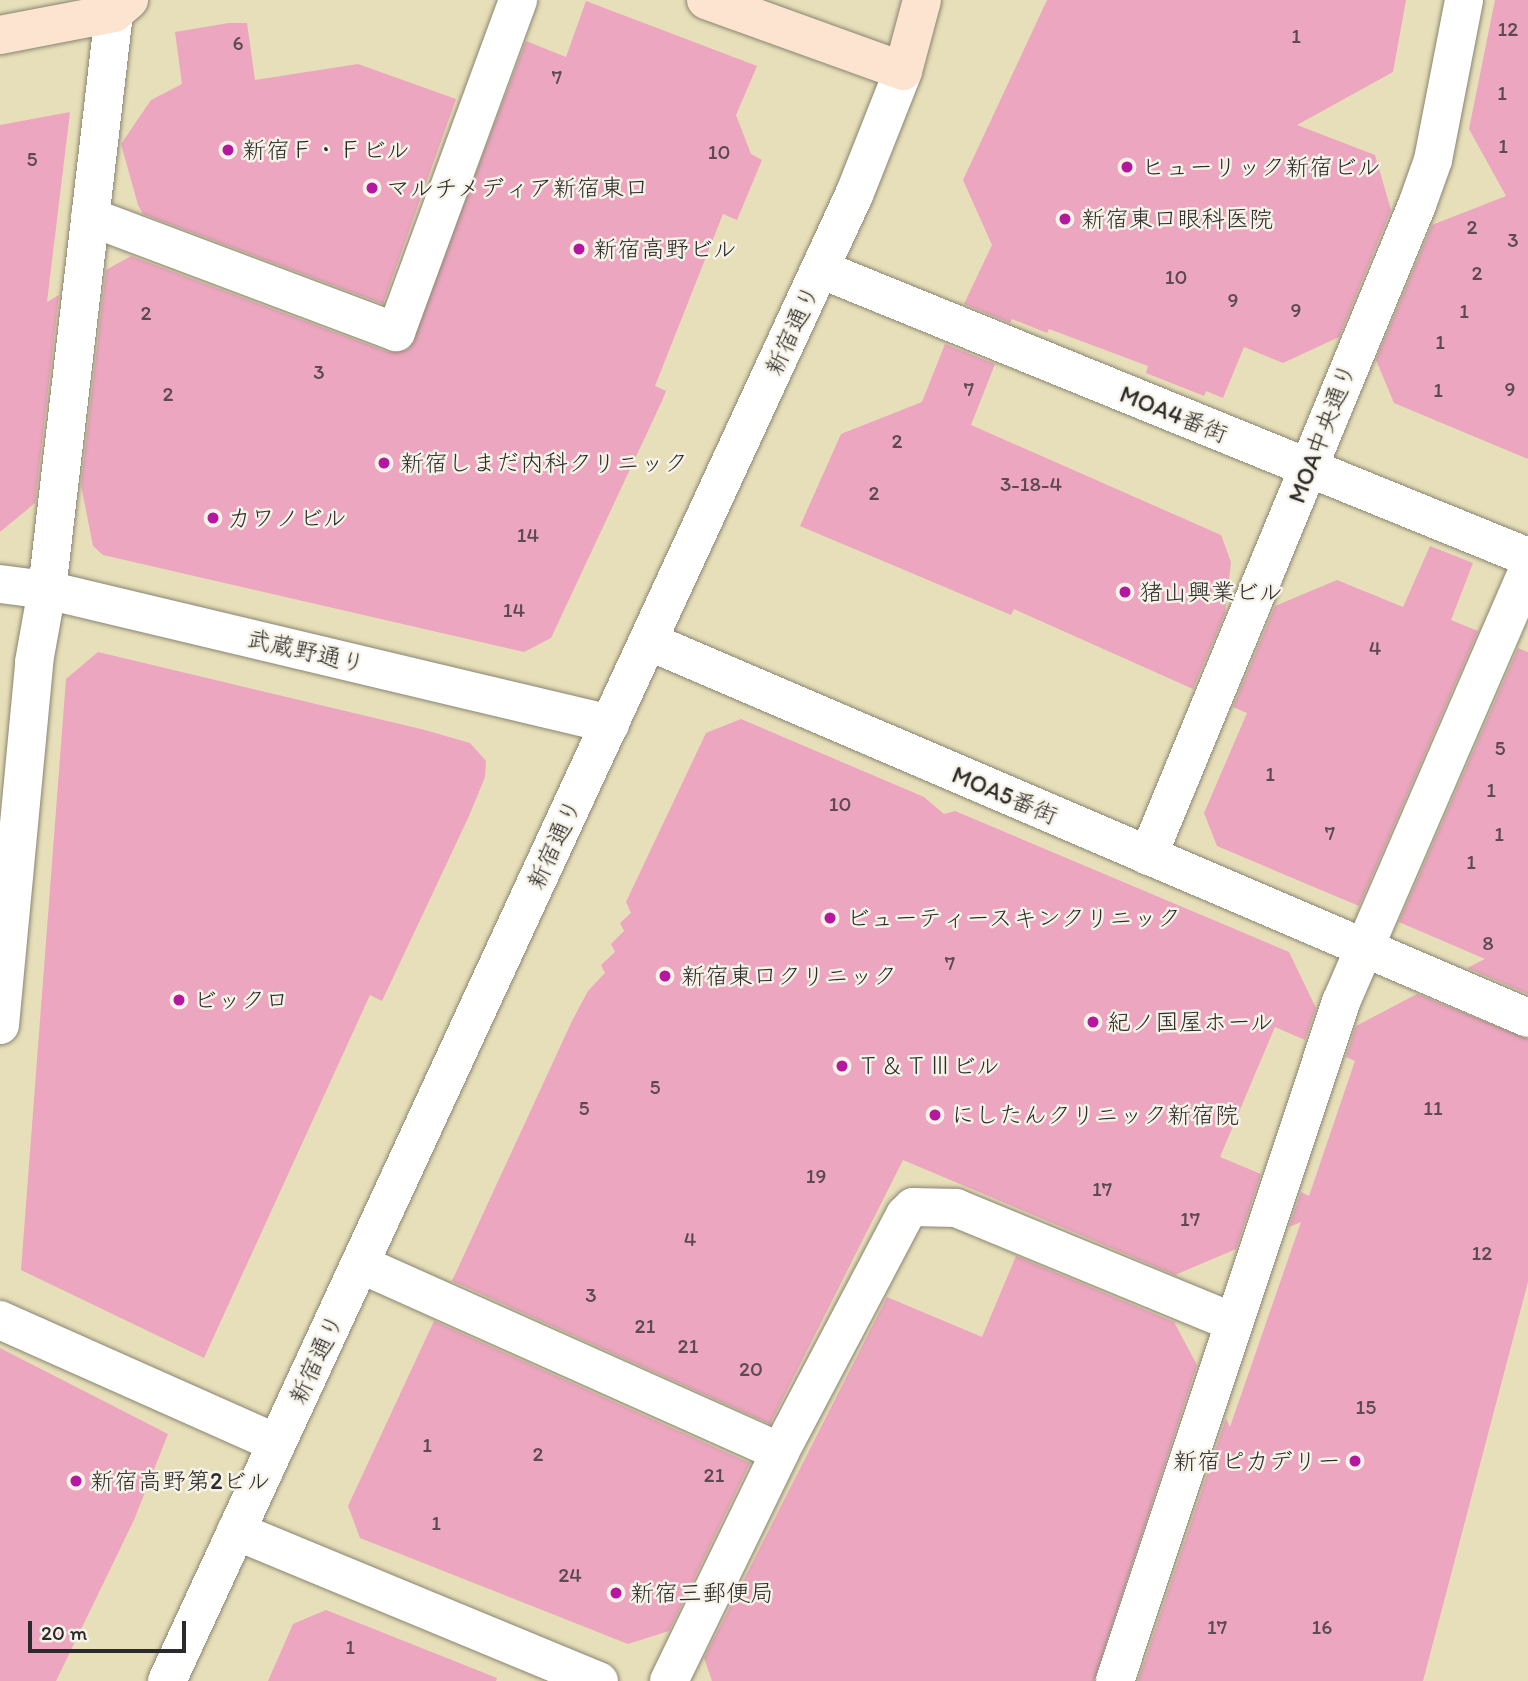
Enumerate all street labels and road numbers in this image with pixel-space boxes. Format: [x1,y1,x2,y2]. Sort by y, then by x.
street label: 新宿通り [759,280,825,380]
street label: MOA中央通り [1282,359,1362,507]
street label: MOA4番街 [1116,379,1232,449]
street label: 武蔵野通り [244,623,368,679]
street label: MOA5番街 [948,760,1062,830]
street label: 新宿通り [521,794,587,894]
street label: 新宿通り [283,1309,349,1409]

